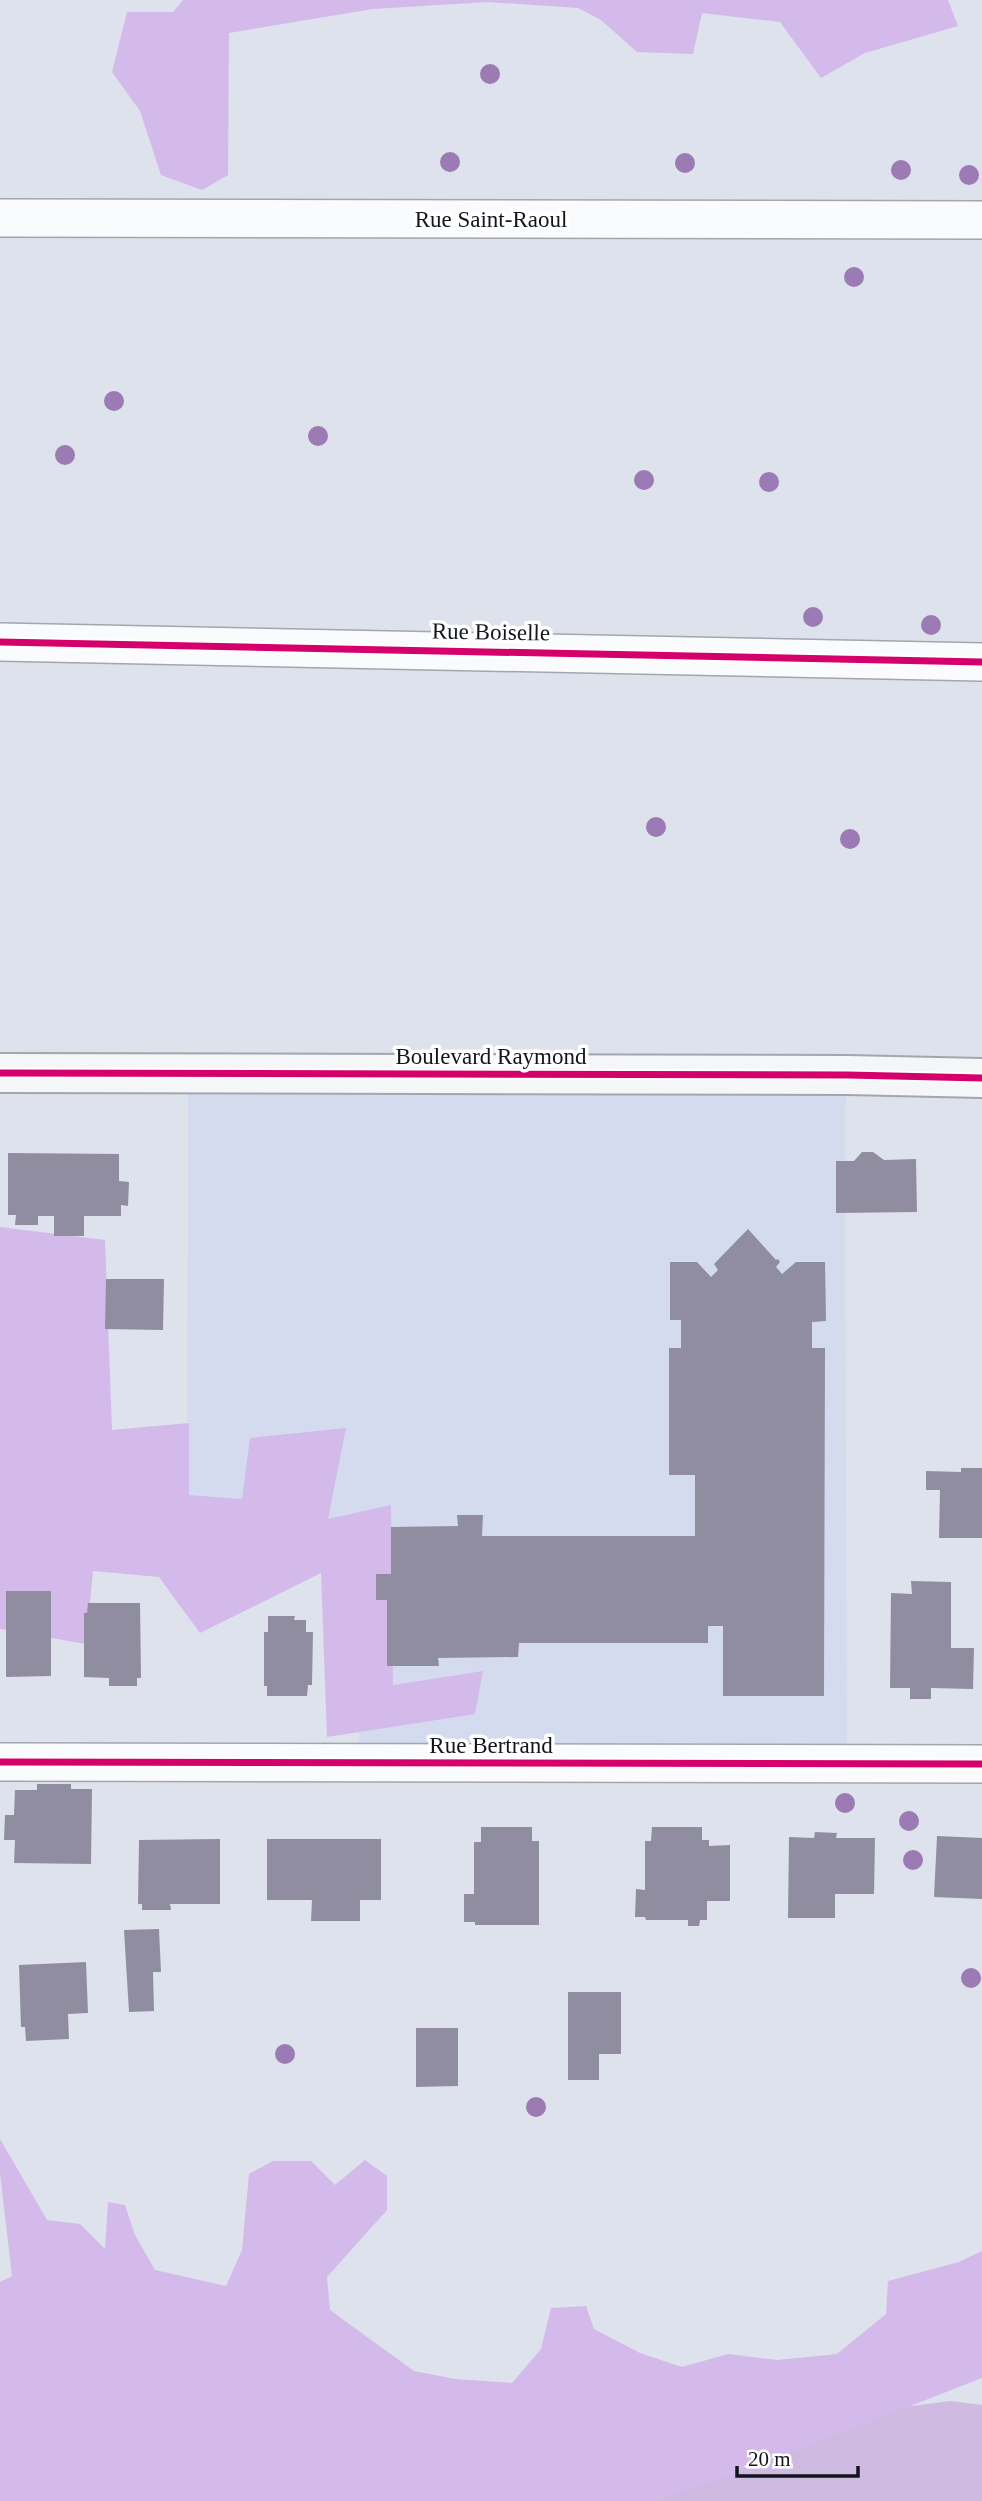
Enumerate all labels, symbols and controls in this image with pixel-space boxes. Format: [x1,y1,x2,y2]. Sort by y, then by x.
street label: Rue Saint-Raoul [415,207,567,232]
street label: Rue Boiselle [432,618,550,646]
street label: Boulevard Raymond [396,1044,587,1069]
street label: Rue Bertrand [429,1733,553,1758]
scale bar [737,2434,858,2478]
text: 20 m [748,2447,791,2471]

